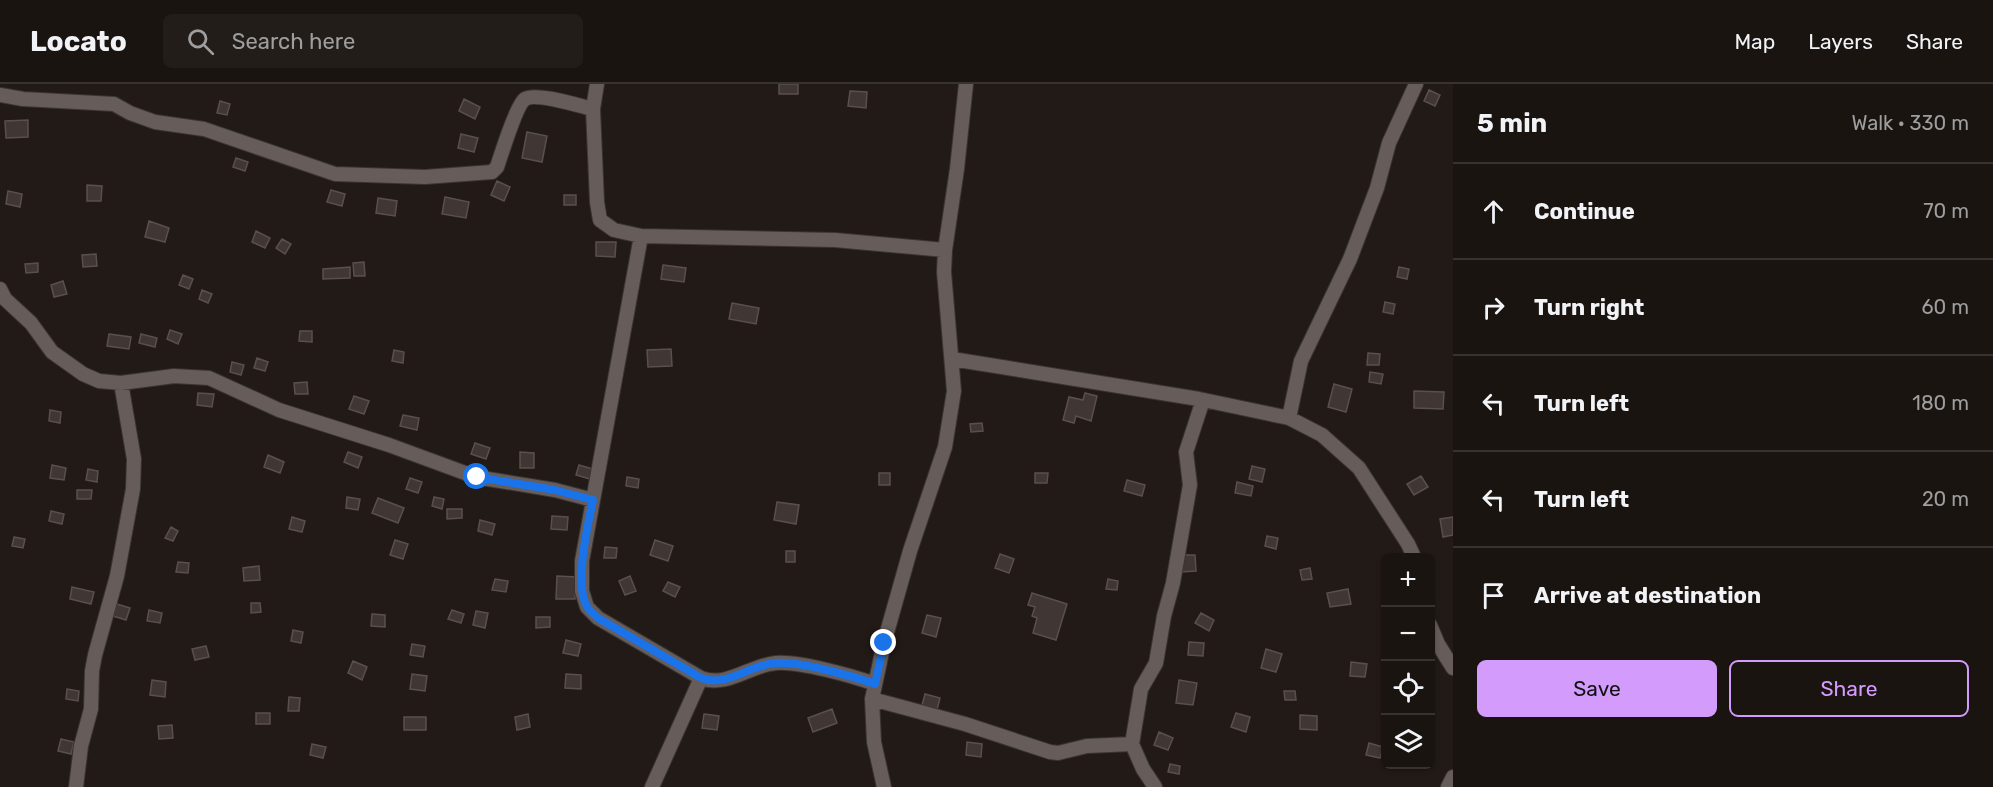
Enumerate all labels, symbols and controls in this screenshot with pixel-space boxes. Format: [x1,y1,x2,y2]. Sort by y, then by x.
search box [163,14,583,68]
text: Locato [30,25,127,58]
icon: search [184,25,217,58]
text: Search here [232,28,355,55]
text: Map [1734,29,1775,54]
text: Layers [1808,29,1873,54]
text: Share [1906,29,1963,54]
text: 5 min [1477,108,1547,139]
text: Walk · 330 m [1852,111,1969,135]
icon: ahead [1477,195,1510,228]
text: Continue [1534,198,1635,225]
text: 70 m [1923,199,1969,223]
icon: right [1477,291,1510,324]
text: Turn right [1534,294,1644,321]
text: 60 m [1922,295,1969,319]
icon: left [1477,387,1510,420]
text: Turn left [1534,390,1629,417]
text: 180 m [1912,391,1969,415]
route start [463,463,489,489]
icon: left [1477,483,1510,516]
text: Turn left [1534,486,1629,513]
text: 20 m [1922,487,1969,511]
map controls [1381,553,1435,769]
button: + [1381,553,1435,607]
icon: arrive [1477,579,1510,612]
text: Arrive at destination [1534,582,1761,609]
button: − [1381,607,1435,661]
route end [870,629,896,655]
button: Save [1477,660,1717,717]
button: Share [1729,660,1969,717]
button: locate [1381,661,1435,715]
button: layers [1381,715,1435,769]

